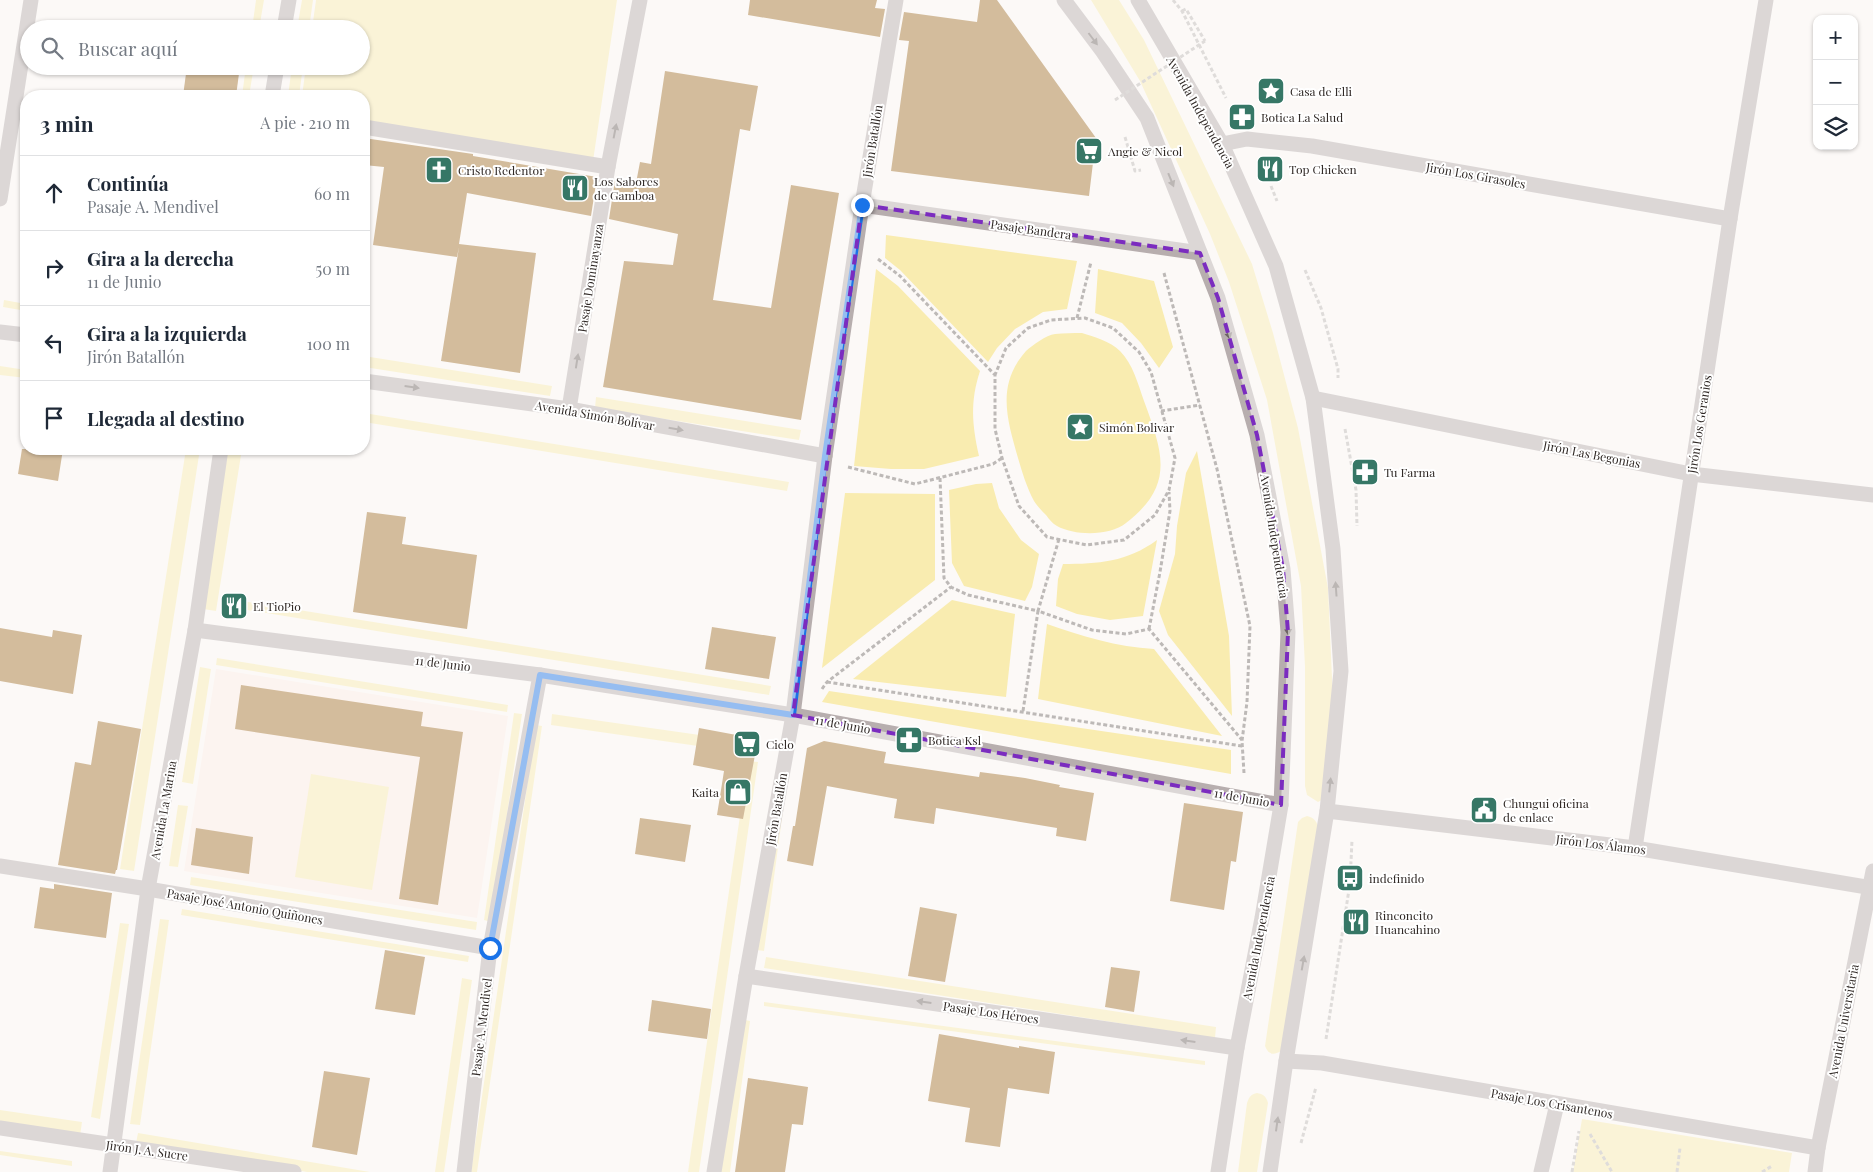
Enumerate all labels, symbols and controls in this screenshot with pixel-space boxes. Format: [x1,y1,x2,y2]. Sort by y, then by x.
map controls [1813,15,1858,150]
button: + [1813,15,1858,60]
search box [20,20,370,75]
one-way arrow [1088,32,1099,45]
icon: search [38,34,66,62]
text: Buscar aquí [78,35,178,61]
street label: Avenida Independencia [1163,52,1239,171]
button: − [1813,60,1858,105]
place icon: Casa de Elli [1256,76,1286,106]
place label: Casa de Elli [1290,83,1353,99]
pharmacy icon: Botica La Salud [1227,102,1257,132]
street label: Jirón Batallón [858,104,886,179]
button: layers [1813,105,1858,150]
text: 3 min [40,109,94,137]
place label: Botica La Salud [1261,109,1343,125]
text: A pie · 210 m [260,112,350,133]
one-way arrow [611,123,619,139]
supermarket icon: Angie & Nicol [1074,136,1104,166]
place label: Angie & Nicol [1107,143,1183,159]
restaurant icon: Top Chicken [1255,154,1285,184]
church icon: Cristo Redentor [424,155,454,185]
street label: Jirón Los Girasoles [1424,158,1527,192]
place label: Top Chicken [1289,161,1357,177]
place label: Cristo Redentor [458,162,545,178]
text: Continúa [87,170,169,196]
restaurant icon: Los Sabores de Gamboa [560,173,590,203]
place label: Los Sabores de Gamboa [594,173,658,203]
one-way arrow [1168,173,1175,188]
icon: ahead [40,179,68,207]
text: 60 m [314,183,350,204]
route end [851,194,874,217]
text: Pasaje A. Mendivel [87,196,219,217]
street label: Pasaje Bandera [990,215,1072,243]
street label: Pasaje Dominayanza [574,223,606,333]
text: Gira a la derecha [87,245,234,271]
icon: right [40,254,68,282]
text: 50 m [316,258,350,279]
text: 11 de Junio [87,271,162,292]
text: Gira a la izquierda [87,320,247,346]
one-way arrow [1224,325,1232,340]
icon: left [40,329,68,357]
text: 100 m [307,333,350,354]
text: Jirón Batallón [87,346,185,367]
one-way arrow [573,352,581,368]
street label: Jirón Los Geranios [1683,374,1715,475]
one-way arrow [404,384,420,392]
street label: Avenida Simón Bolívar [533,396,657,434]
icon: arrive [40,404,68,432]
text: Llegada al destino [87,405,245,431]
place icon: Simón Bolivar [1065,412,1095,442]
place label: Simón Bolivar [1099,419,1175,435]
one-way arrow [669,425,685,433]
street label: Jirón Las Begonias [1541,437,1642,471]
pharmacy icon: Tu Farma [1350,457,1380,487]
place label: Tu Farma [1384,464,1435,480]
street label: Avenida Independencia [1257,472,1293,599]
one-way arrow [1331,580,1339,596]
restaurant icon: El TioPio [219,591,249,621]
place label: El TioPio [253,598,301,614]
one-way arrow [1284,621,1292,637]
street label: 11 de Junio [414,652,472,674]
street label: 11 de Junio [814,711,872,737]
pharmacy icon: Botica Ksl [894,725,924,755]
supermarket icon: Cielo [732,729,762,759]
place label: Botica Ksl [928,732,982,748]
place label: Cielo [766,736,794,752]
street label: Avenida La Marina [146,759,180,862]
street label: Jirón Batallón [762,771,790,847]
shop icon: Kaita [723,777,753,807]
one-way arrow [1326,777,1334,793]
place label: Kaita [691,784,719,800]
street label: 11 de Junio [1213,784,1271,810]
public building icon: Chungui oficina de enlace [1469,795,1499,825]
place label: Chungui oficina de enlace [1503,795,1589,825]
street label: Jirón Los Álamos [1554,830,1647,857]
bus stop icon: indefinido [1335,863,1365,893]
place label: indefinido [1369,870,1425,886]
street label: Avenida Independencia [1238,875,1278,1002]
street label: Pasaje José Antonio Quiñones [166,884,324,928]
restaurant icon: Rinconcito Huancahino [1341,907,1371,937]
place label: Rinconcito Huancahino [1375,907,1441,937]
route start [479,937,502,960]
one-way arrow [1299,955,1307,971]
street label: Avenida Universitaria [1824,963,1862,1080]
street label: Pasaje A. Mendivel [467,976,495,1077]
street label: Pasaje Los Héroes [942,997,1040,1027]
one-way arrow [915,998,931,1006]
one-way arrow [1180,1037,1196,1045]
street label: Pasaje Los Crisantenos [1490,1084,1614,1122]
one-way arrow [1273,1115,1281,1131]
street label: Jirón J. A. Sucre [104,1136,189,1164]

